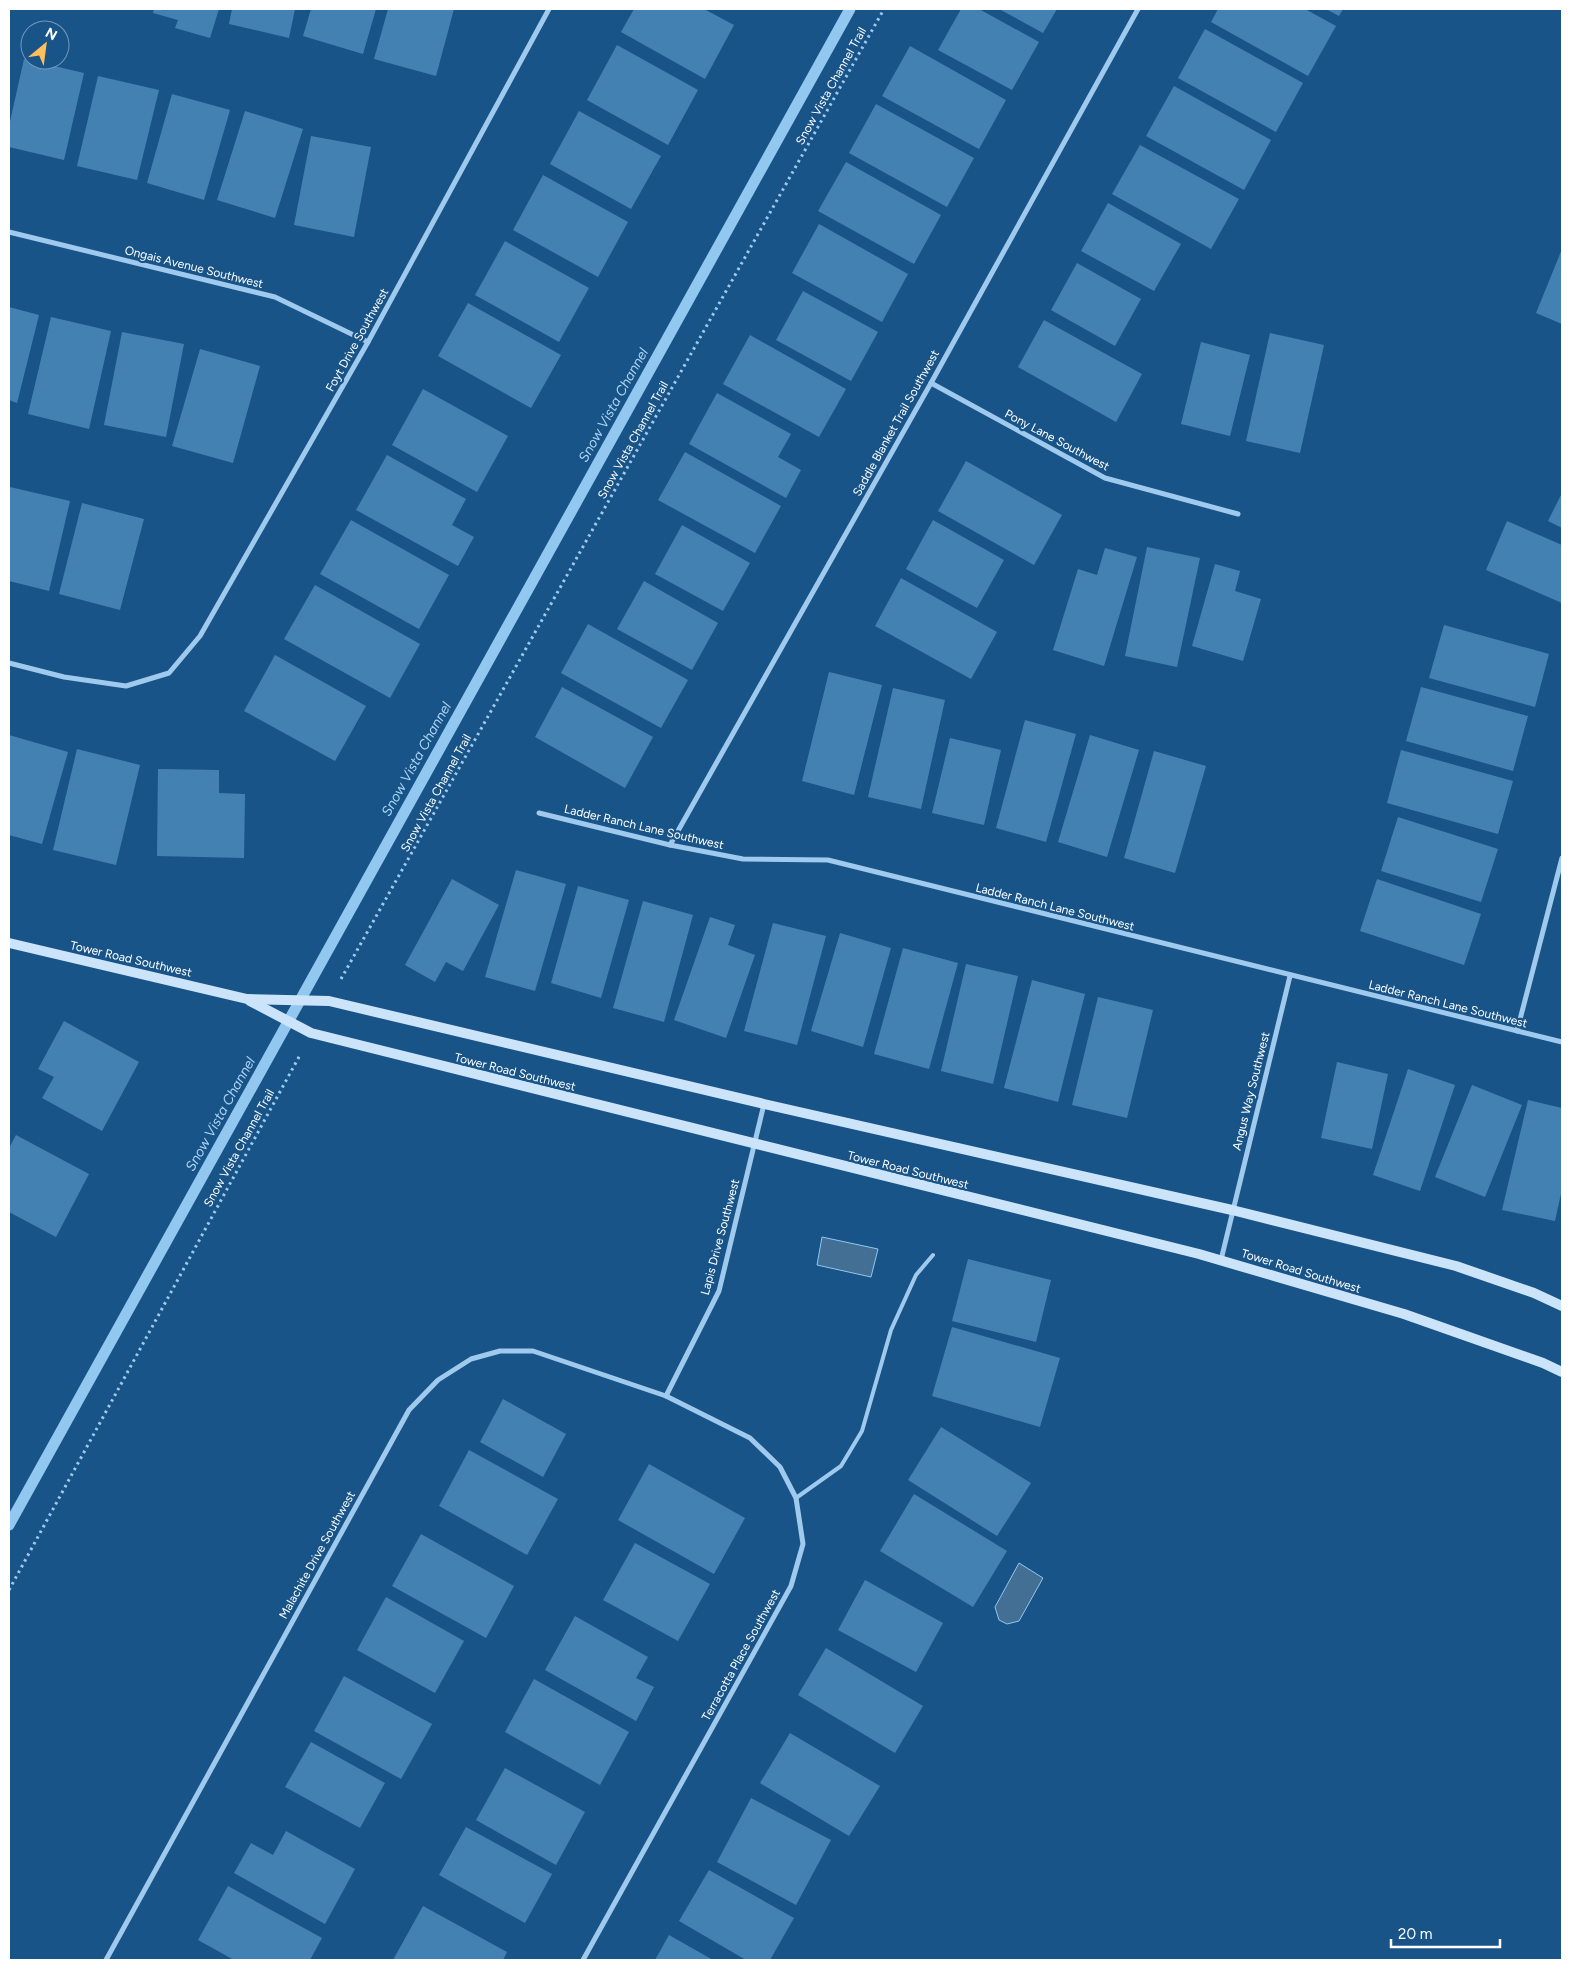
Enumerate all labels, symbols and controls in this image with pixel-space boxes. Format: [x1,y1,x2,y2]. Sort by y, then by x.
north arrow [20,20,70,70]
text: N [42,24,60,44]
street label: Snow Vista Channel Trail [793,25,869,147]
street label: Ongais Avenue Southwest [123,243,265,291]
street label: Foyt Drive Southwest [323,286,391,394]
water label: Snow Vista Channel [575,344,652,465]
street label: Saddle Blanket Trail Southwest [850,347,942,499]
street label: Snow Vista Channel Trail [595,379,671,501]
street label: Pony Lane Southwest [1002,407,1112,474]
water label: Snow Vista Channel [378,698,455,819]
street label: Snow Vista Channel Trail [398,732,474,854]
street label: Ladder Ranch Lane Southwest [563,802,726,852]
street label: Ladder Ranch Lane Southwest [974,880,1136,934]
street label: Tower Road Southwest [69,938,194,980]
street label: Ladder Ranch Lane Southwest [1367,977,1529,1031]
street label: Angus Way Southwest [1230,1030,1273,1152]
street label: Tower Road Southwest [453,1050,577,1094]
water label: Snow Vista Channel [182,1053,259,1174]
street label: Snow Vista Channel Trail [201,1087,277,1209]
street label: Tower Road Southwest [846,1148,970,1192]
street label: Lapis Drive Southwest [698,1177,742,1297]
street label: Tower Road Southwest [1240,1246,1363,1296]
street label: Malachite Drive Southwest [276,1488,358,1621]
street label: Terracotta Place Southwest [699,1586,783,1723]
scale bar [1391,1916,1500,1948]
text: 20 m [1398,1925,1432,1943]

